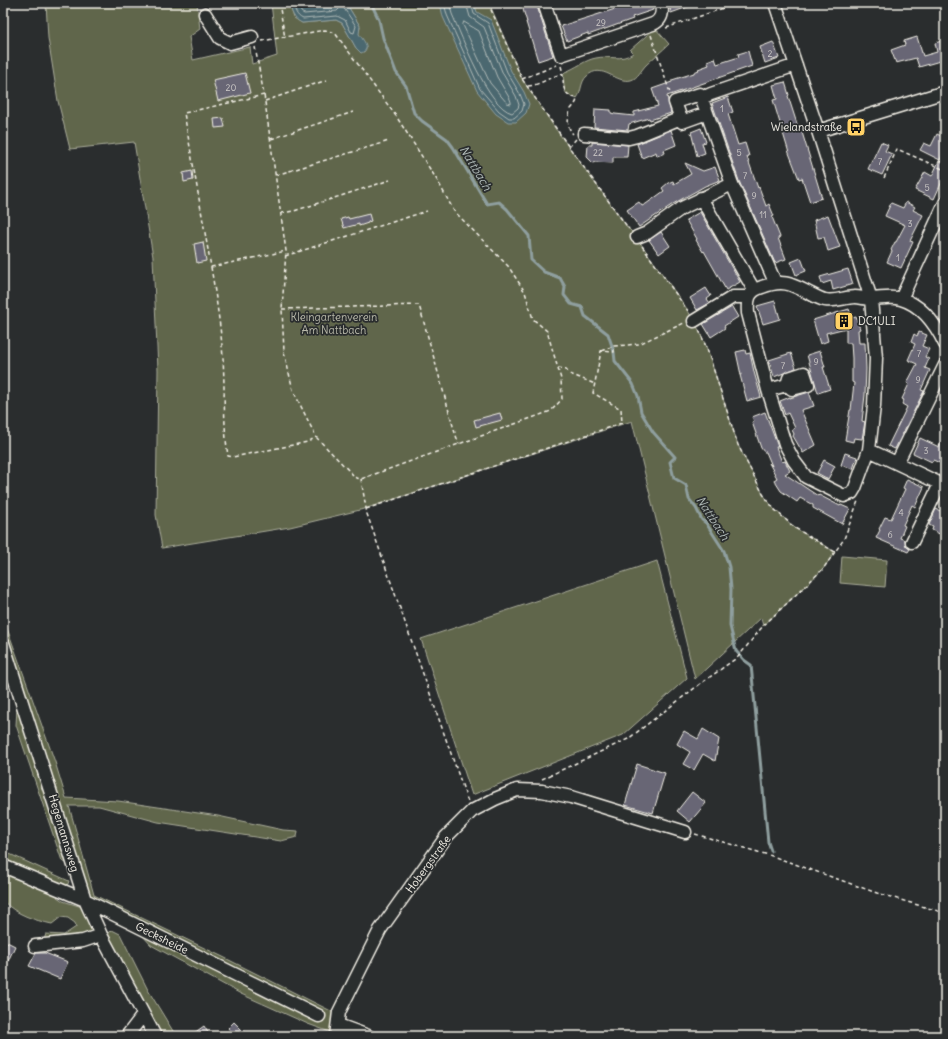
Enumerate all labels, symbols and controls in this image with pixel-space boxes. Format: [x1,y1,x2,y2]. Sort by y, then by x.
house number: 29 [596,17,606,28]
house number: 2 [768,48,773,59]
house number: 20 [226,82,237,93]
house number: 1 [720,103,724,114]
bus stop icon: Wielandstraße [845,116,867,138]
place label: Wielandstraße [771,120,842,134]
water label: Nattbach [457,143,496,194]
house number: 22 [593,147,603,158]
house number: 5 [736,147,742,158]
house number: 7 [878,156,883,167]
house number: 7 [743,170,748,181]
house number: 5 [924,182,930,193]
house number: 9 [751,190,757,201]
house number: 11 [759,209,767,220]
house number: 3 [907,218,913,229]
house number: 1 [896,252,900,263]
park label: Kleingartenverein Am Nattbach [291,310,377,337]
building icon: DC1ULI [833,310,855,332]
place label: DC1ULI [858,314,896,328]
house number: 7 [917,348,922,359]
house number: 9 [813,356,819,367]
house number: 7 [781,360,786,371]
house number: 9 [915,374,921,385]
house number: 3 [923,445,929,456]
water label: Nattbach [693,493,733,544]
house number: 4 [898,507,904,518]
house number: 6 [887,529,893,540]
street label: Hegemannsweg [46,793,82,873]
street label: Hobergstraße [402,832,454,896]
street label: Gecksheide [133,919,191,957]

